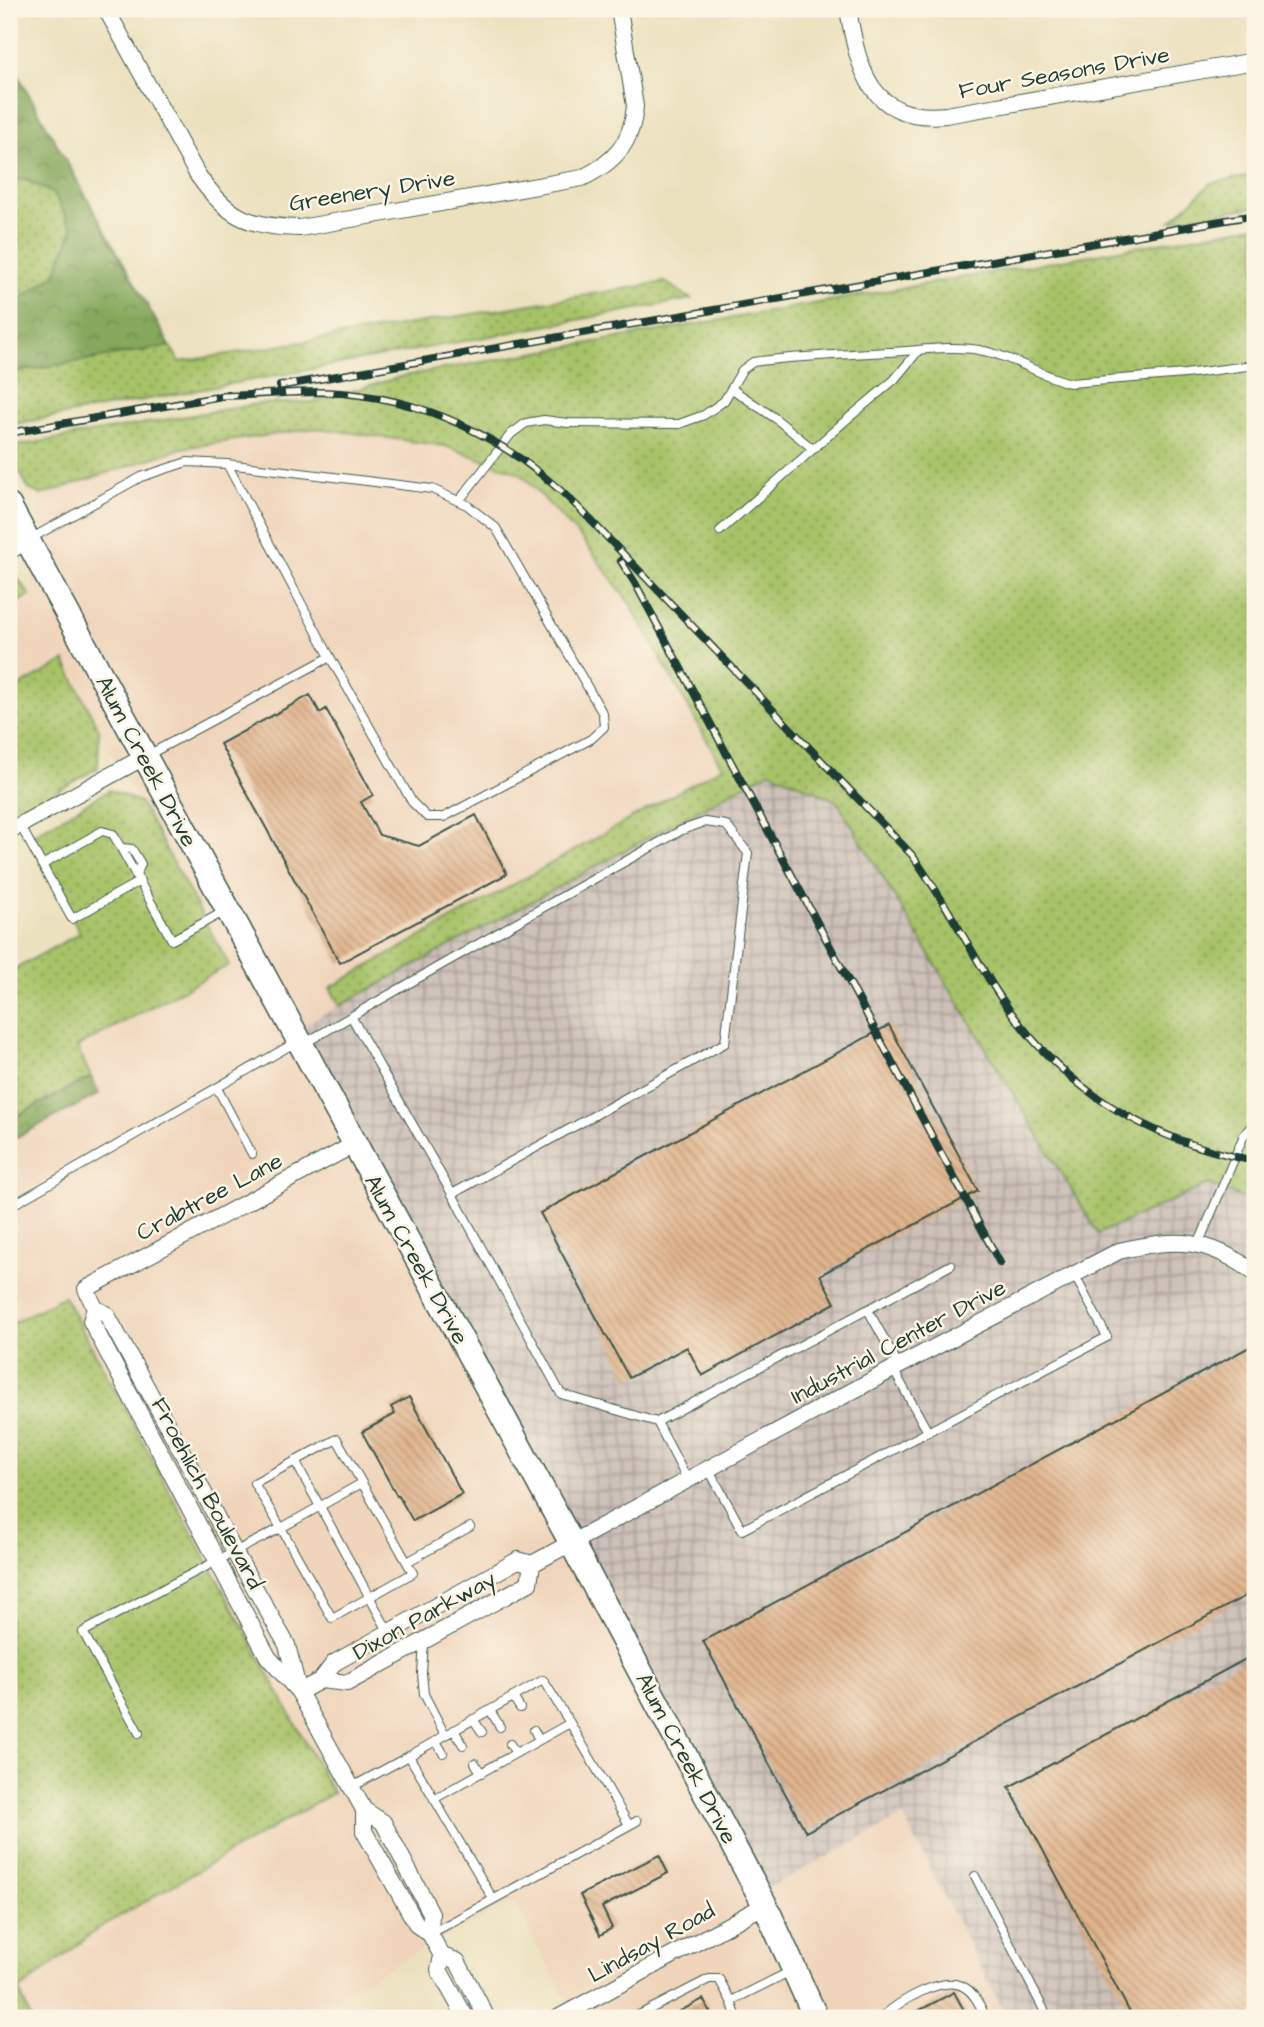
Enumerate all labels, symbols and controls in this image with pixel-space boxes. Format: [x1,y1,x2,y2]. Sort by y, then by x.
street label: Four Seasons Drive [956,39,1172,107]
street label: Greenery Drive [287,162,458,221]
street label: Alum Creek Drive [87,670,205,853]
street label: Crabtree Lane [131,1145,288,1249]
street label: Alum Creek Drive [356,1169,476,1350]
street label: Industrial Center Drive [785,1272,1012,1412]
street label: Froehlich Boulevard [143,1392,271,1595]
street label: Dixon Parkway [347,1563,503,1669]
street label: Alum Creek Drive [627,1667,745,1850]
street label: Lindsay Road [582,1895,721,1992]

